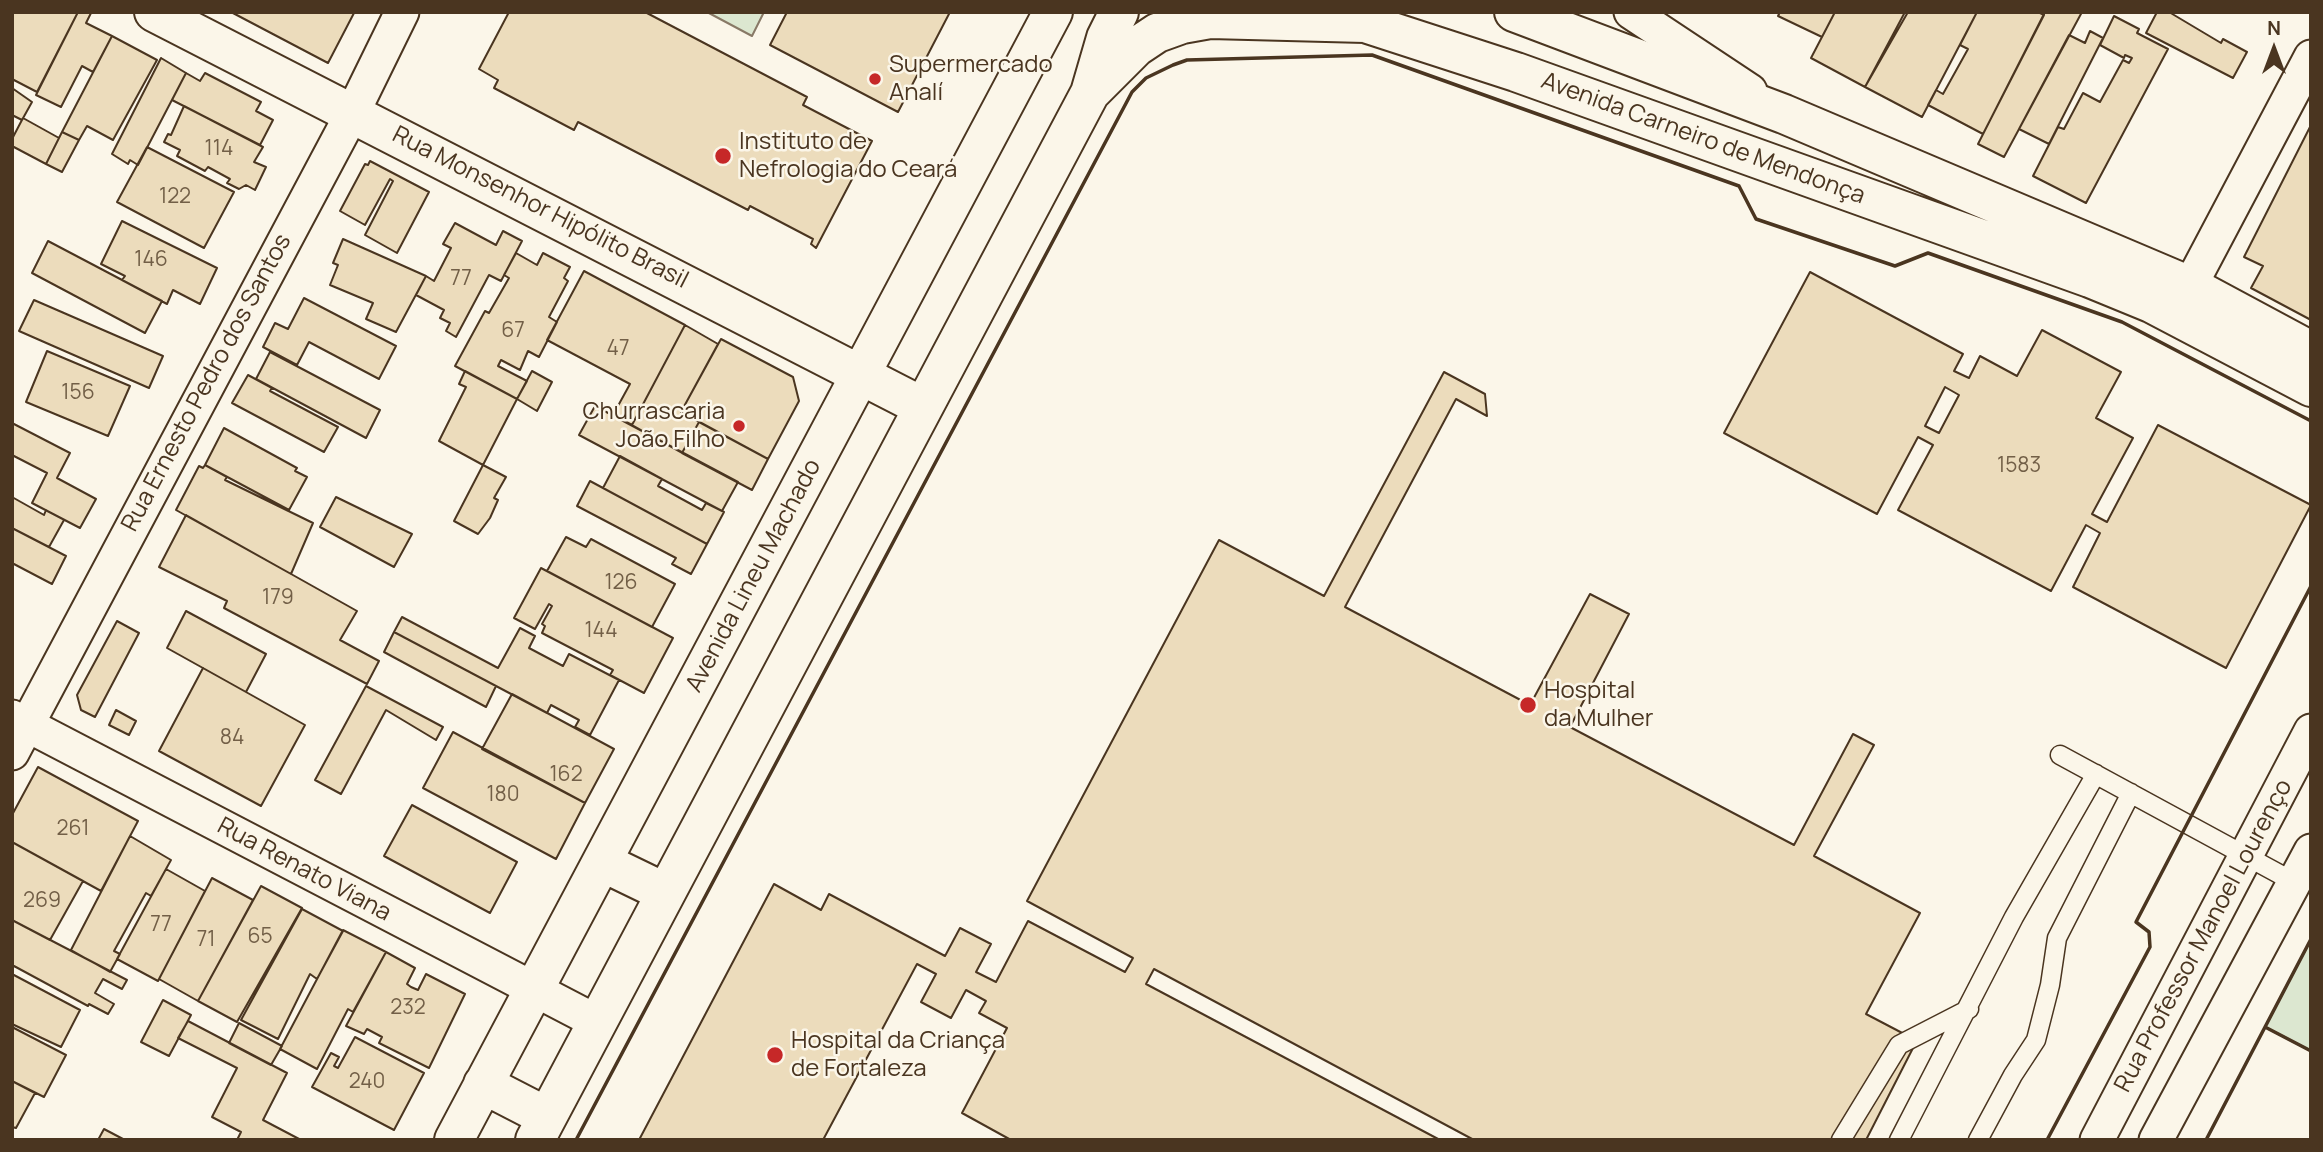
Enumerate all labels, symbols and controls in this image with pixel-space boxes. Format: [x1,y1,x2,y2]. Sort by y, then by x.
north arrow [2239,14,2309,84]
text: N [2267,15,2281,41]
place label: Supermercado Analí [889,51,1053,107]
street label: Avenida Carneiro de Mendonça [1537,67,1869,211]
marker: Supermercado Analí [867,71,883,87]
street label: Rua Monsenhor Hipólito Brasil [387,121,693,295]
place label: Instituto de Nefrologia do Ceará [739,128,957,184]
house number: 114 [205,136,233,162]
marker: Instituto de Nefrologia do Ceará [713,146,733,166]
house number: 122 [159,184,191,210]
street label: Rua Ernesto Pedro dos Santos [116,229,298,537]
house number: 146 [134,247,168,273]
house number: 77 [450,266,472,292]
house number: 67 [501,318,525,344]
house number: 47 [607,336,629,362]
house number: 156 [61,380,95,406]
place label: Churrascaria João Filho [582,398,725,454]
marker: Churrascaria João Filho [731,418,747,434]
house number: 1583 [1997,453,2041,479]
street label: Avenida Lineu Machado [680,455,828,697]
house number: 126 [604,570,638,596]
house number: 179 [262,585,294,611]
house number: 144 [584,618,618,644]
place label: Hospital da Mulher [1544,677,1653,733]
marker: Hospital da Mulher [1518,695,1538,715]
house number: 84 [220,725,244,751]
house number: 162 [549,762,583,788]
street label: Rua Professor Manoel Lourenço [2109,775,2299,1097]
house number: 180 [486,782,520,808]
street label: Rua Renato Viana [212,812,396,928]
house number: 261 [57,816,89,842]
house number: 269 [23,888,61,914]
house number: 77 [150,912,172,938]
house number: 65 [247,924,273,950]
house number: 71 [197,927,215,953]
house number: 232 [390,995,426,1021]
place label: Hospital da Criança de Fortaleza [791,1027,1005,1083]
marker: Hospital da Criança de Fortaleza [765,1045,785,1065]
house number: 240 [349,1069,385,1095]

